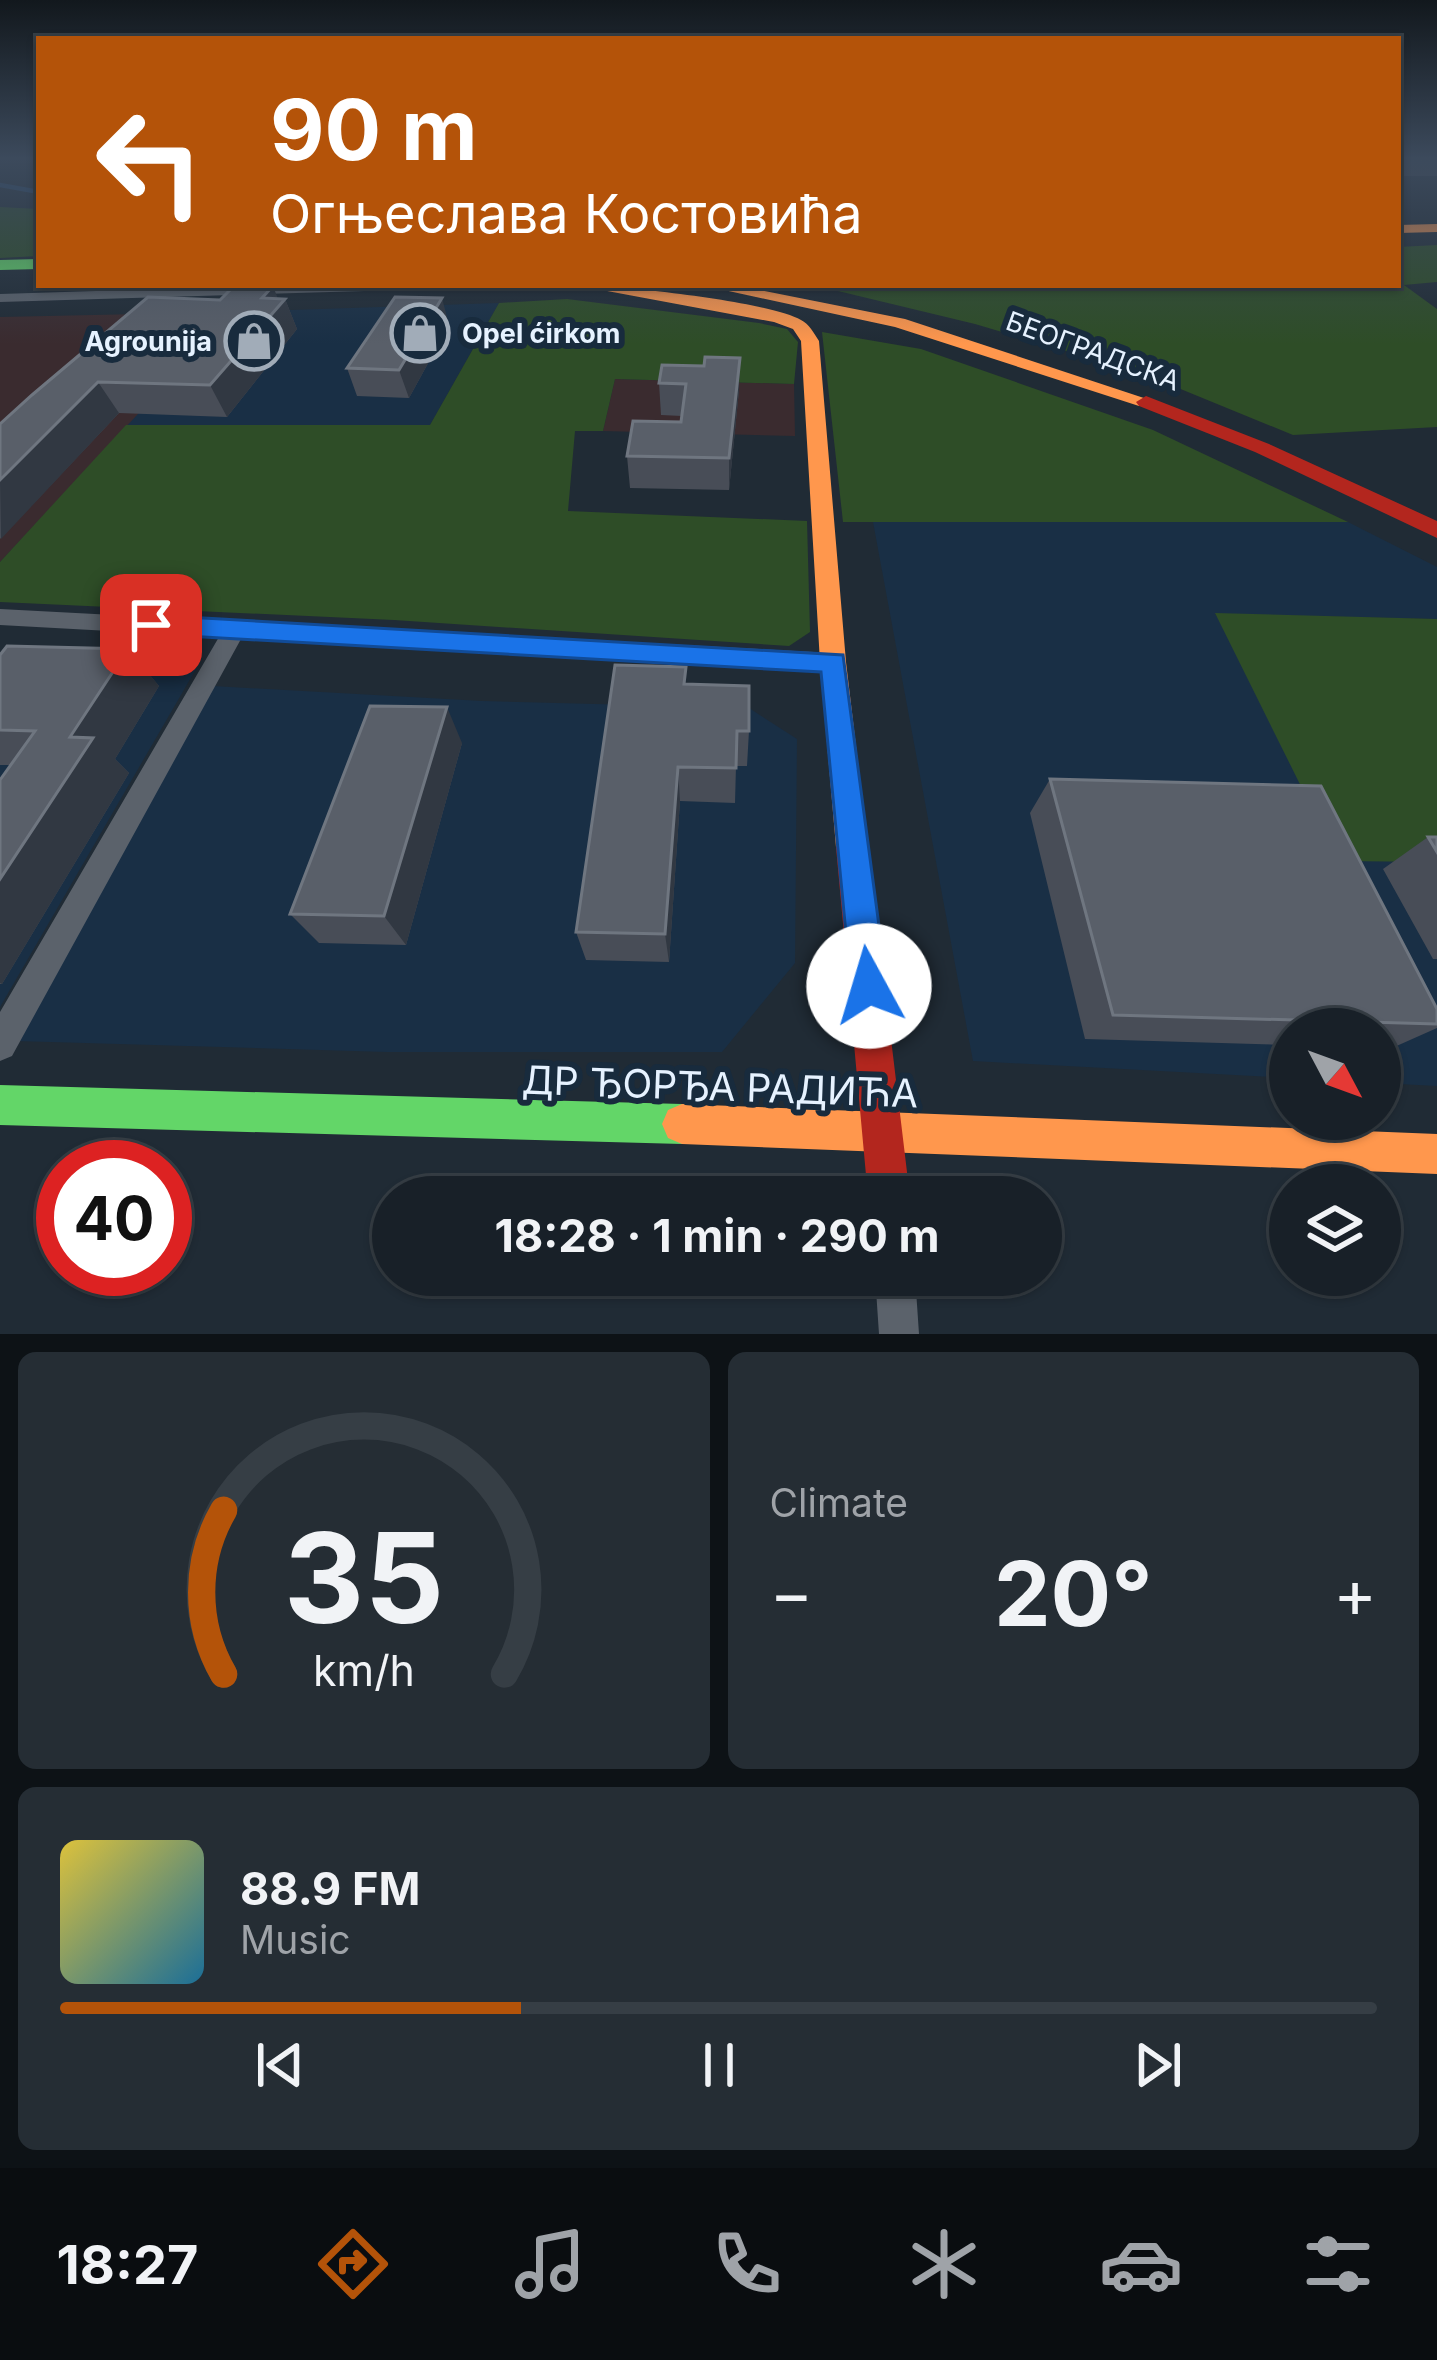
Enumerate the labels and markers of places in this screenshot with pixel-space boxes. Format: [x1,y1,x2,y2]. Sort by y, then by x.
shop icon: Opel ćirkom [389,302,451,364]
shop icon: Agrounija [223,310,285,372]
place label: Opel ćirkom [462,317,621,350]
place label: Agrounija [85,325,212,358]
pin [100,574,202,676]

